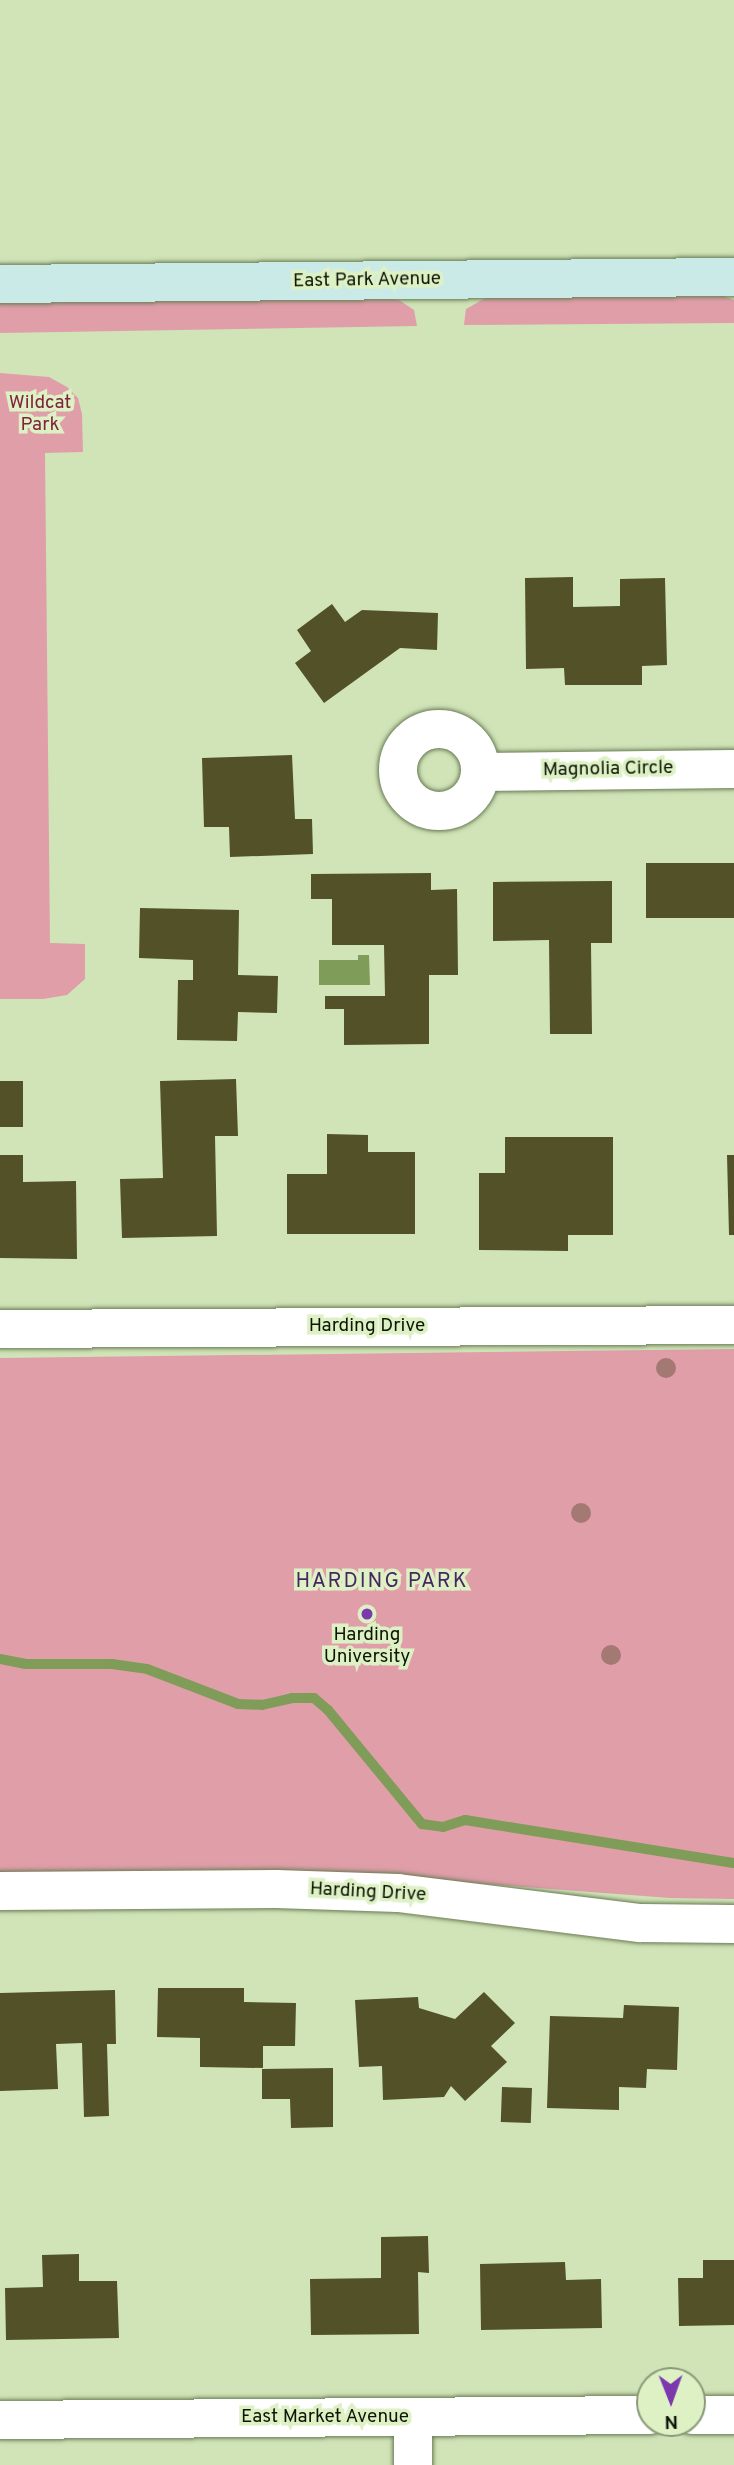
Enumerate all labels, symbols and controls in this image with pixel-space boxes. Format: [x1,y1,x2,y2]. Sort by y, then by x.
street label: East Park Avenue [292,268,442,294]
park label: Wildcat Park [9,393,71,437]
street label: Magnolia Circle [543,757,673,783]
street label: Harding Drive [309,1316,425,1338]
district label: HARDING PARK [297,1569,467,1595]
marker: Harding University [359,1606,375,1622]
place label: Harding University [324,1625,410,1669]
street label: Harding Drive [309,1879,427,1907]
north arrow [636,2367,706,2437]
street label: East Market Avenue [241,2407,409,2429]
text: N [664,2409,678,2433]

